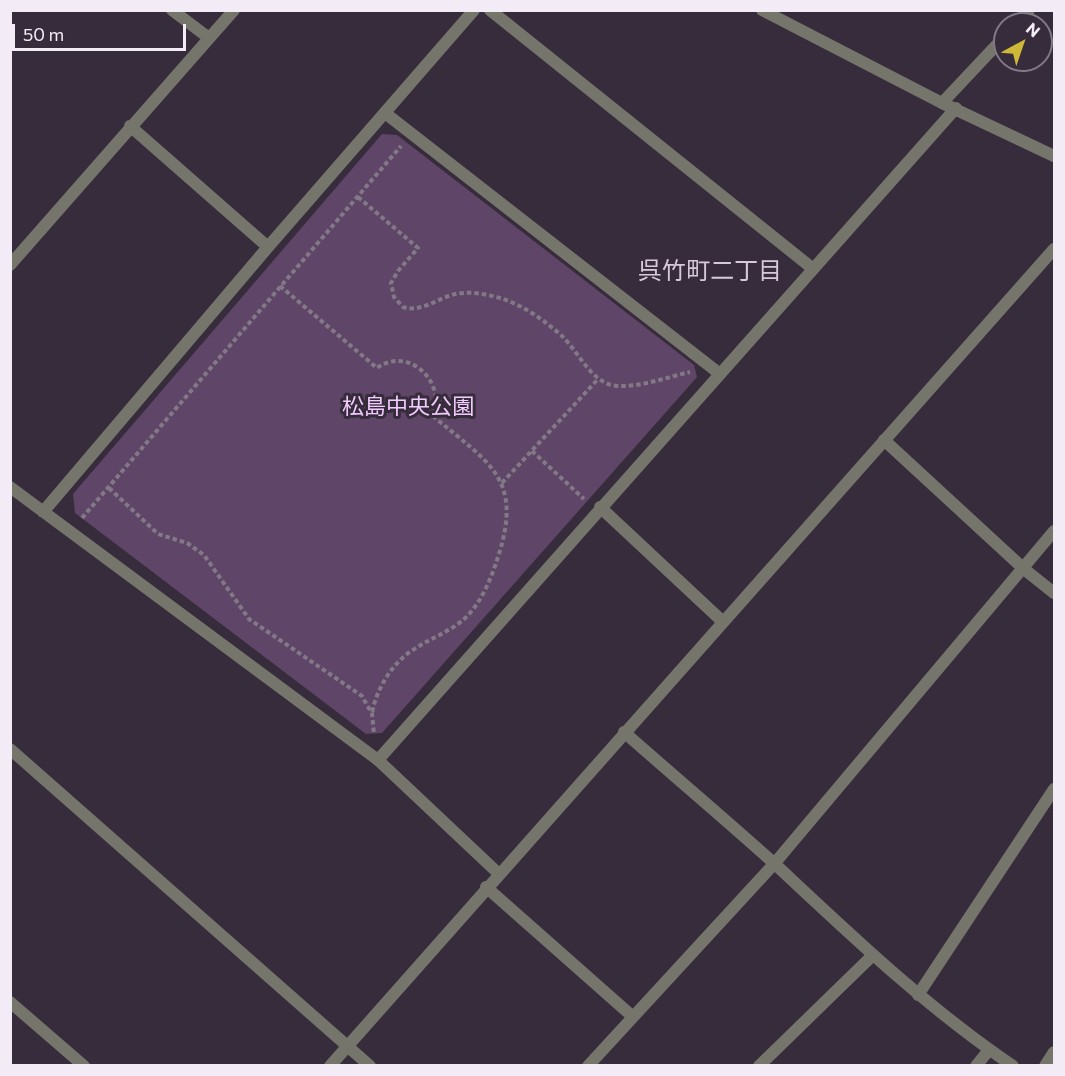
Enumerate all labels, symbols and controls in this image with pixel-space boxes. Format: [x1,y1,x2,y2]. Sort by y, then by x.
scale bar [15,12,189,50]
north arrow [993,12,1053,72]
text: N [1023,18,1044,40]
text: 50 m [23,23,64,45]
district label: 呉竹町二丁目 [638,257,782,285]
park label: 松島中央公園 [342,394,474,420]

